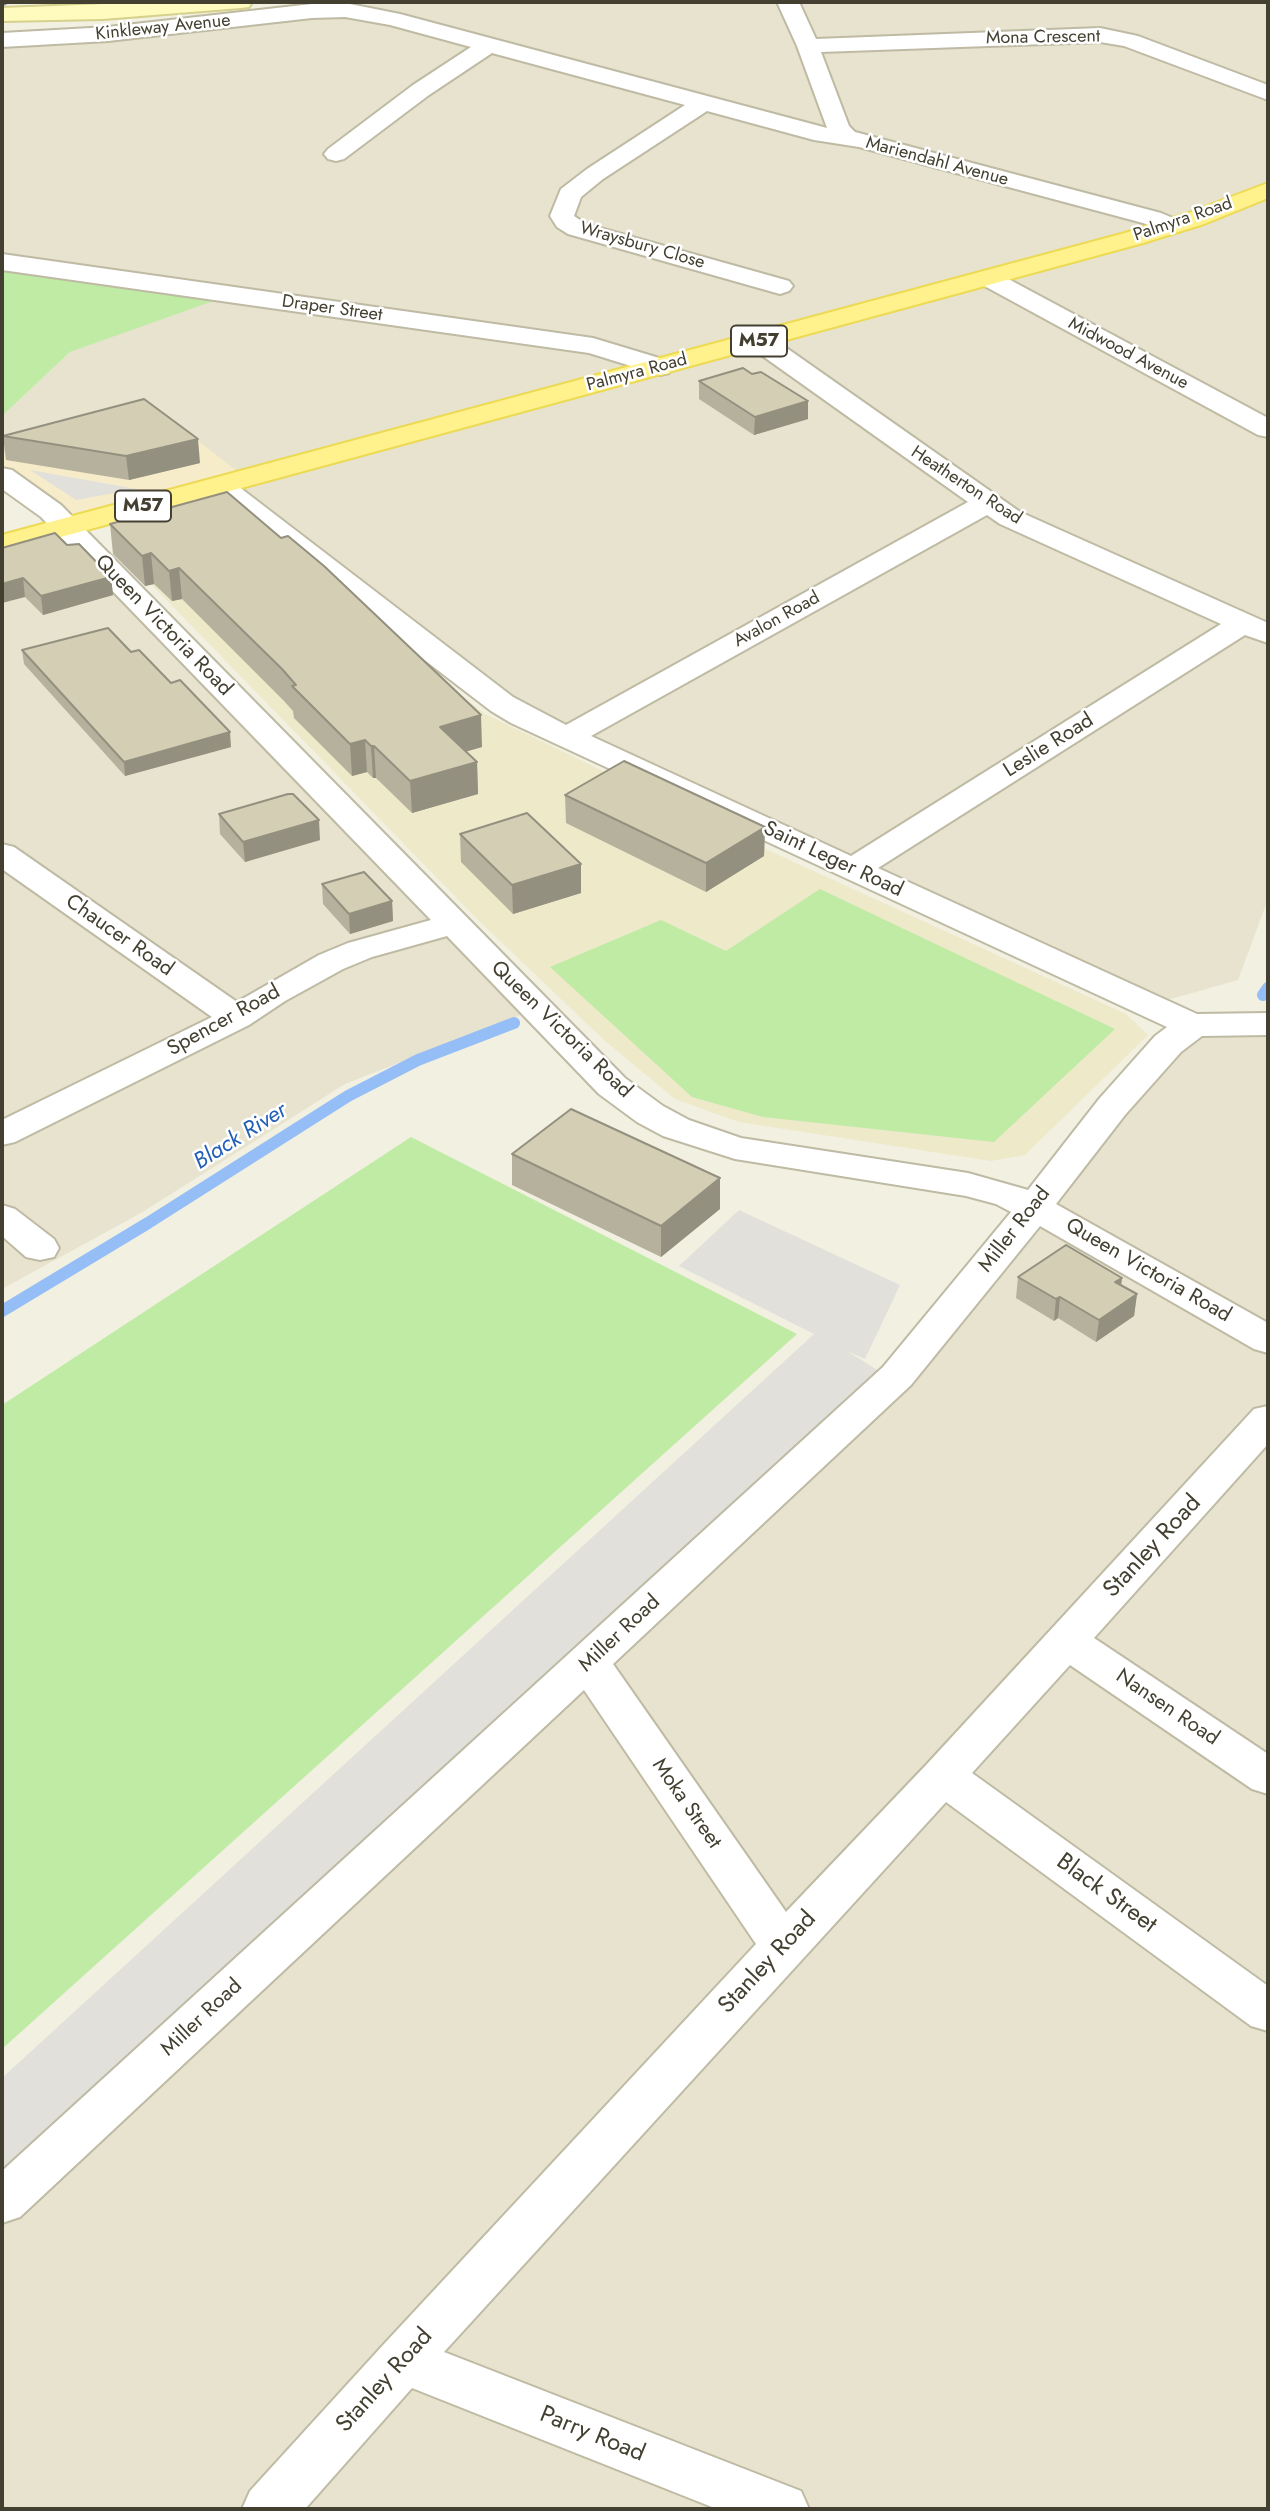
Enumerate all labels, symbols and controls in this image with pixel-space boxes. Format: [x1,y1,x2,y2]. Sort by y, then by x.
street label: Kinkleway Avenue [94,10,232,46]
street label: Mona Crescent [986,26,1100,50]
street label: Mariendahl Avenue [863,133,1011,191]
street label: Palmyra Road [1131,193,1235,247]
street label: Wraysbury Close [577,218,707,274]
street label: Draper Street [280,291,384,327]
street label: Midwood Avenue [1064,313,1192,395]
road number: M57 [731,326,787,356]
street label: Palmyra Road [584,349,690,397]
street label: Heatherton Road [907,442,1025,530]
road number: M57 [115,491,171,522]
street label: Queen Victoria Road [89,550,237,702]
street label: Avalon Road [730,587,824,653]
street label: Leslie Road [999,708,1099,784]
street label: Saint Leger Road [759,817,907,903]
street label: Chaucer Road [60,889,178,983]
street label: Queen Victoria Road [485,956,637,1104]
street label: Spencer Road [163,980,285,1062]
water label: Black River [189,1098,293,1176]
street label: Miller Road [974,1182,1056,1278]
street label: Queen Victoria Road [1061,1213,1235,1329]
street label: Stanley Road [1098,1490,1208,1604]
street label: Miller Road [574,1590,666,1678]
street label: Nansen Road [1111,1664,1223,1752]
street label: Moka Street [646,1754,726,1854]
street label: Black Street [1050,1848,1162,1940]
street label: Stanley Road [713,1906,823,2020]
street label: Miller Road [156,1974,248,2062]
street label: Stanley Road [331,2323,439,2439]
street label: Parry Road [535,2401,649,2469]

